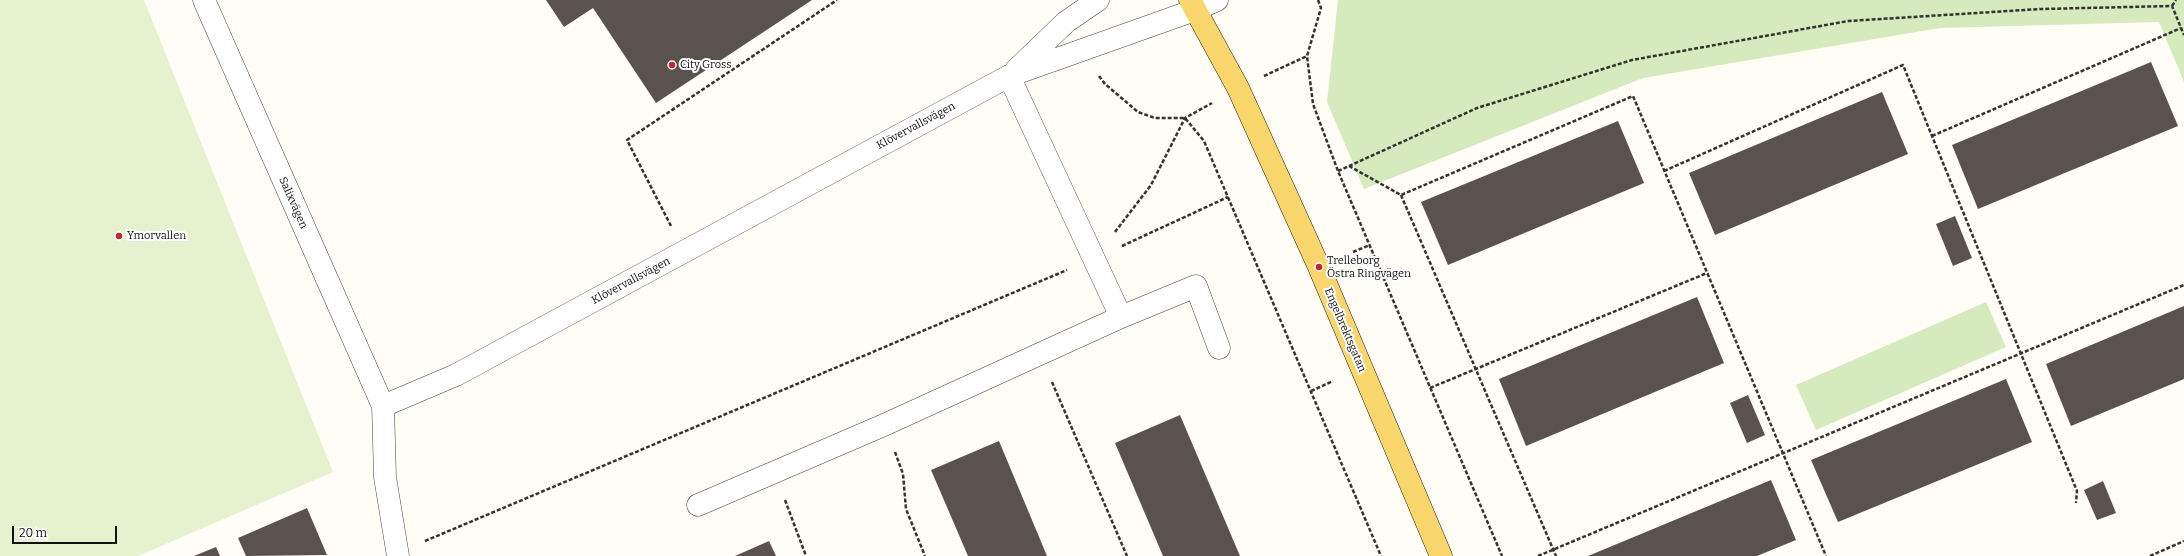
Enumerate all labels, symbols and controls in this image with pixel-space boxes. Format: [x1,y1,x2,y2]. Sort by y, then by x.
place label: City Gross [680,58,732,72]
marker: City Gross [667,60,677,70]
street label: Klövervallsvägen [874,100,958,152]
street label: Salixvägen [276,175,310,231]
place label: Ymorvallen [127,229,186,243]
marker: Ymorvallen [114,231,124,241]
place label: Trelleborg Östra Ringvägen [1327,254,1411,280]
street label: Klövervallsvägen [589,255,673,307]
marker: Trelleborg Östra Ringvägen [1314,262,1324,272]
street label: Engelbrektsgatan [1321,286,1369,374]
scale bar [14,518,119,544]
text: 20 m [19,526,47,540]

